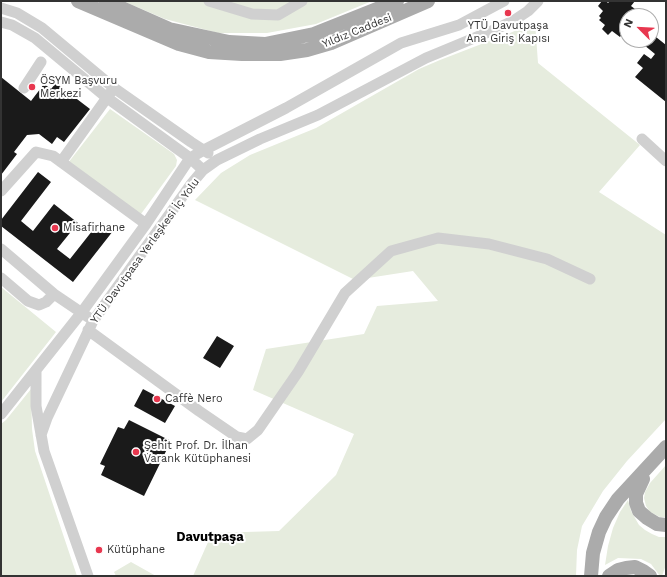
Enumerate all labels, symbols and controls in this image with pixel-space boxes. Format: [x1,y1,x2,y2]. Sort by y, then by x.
marker: YTÜ Davutpaşa Ana Giriş Kapısı [503,8,513,18]
north arrow [619,8,659,48]
street label: Yıldız Caddesi [320,11,394,51]
text: N [621,17,636,30]
place label: YTÜ Davutpaşa Ana Giriş Kapısı [466,19,550,45]
place label: ÖSYM Başvuru Merkezi [40,74,117,100]
marker: ÖSYM Başvuru Merkezi [27,82,37,92]
street label: YTÜ Davutpasa Yerleşkesi İç Yolu [88,176,202,326]
place label: Misafirhane [63,221,125,235]
marker: Misafirhane [50,223,60,233]
place label: Caffè Nero [165,392,223,406]
marker: Caffè Nero [152,394,162,404]
place label: Şehit Prof. Dr. İlhan Varank Kütüphanesi [144,439,251,465]
marker: Şehit Prof. Dr. İlhan Varank Kütüphanesi [131,447,141,457]
district label: Davutpaşa [176,529,244,545]
place label: Kütüphane [107,543,165,557]
marker: Kütüphane [94,545,104,555]

